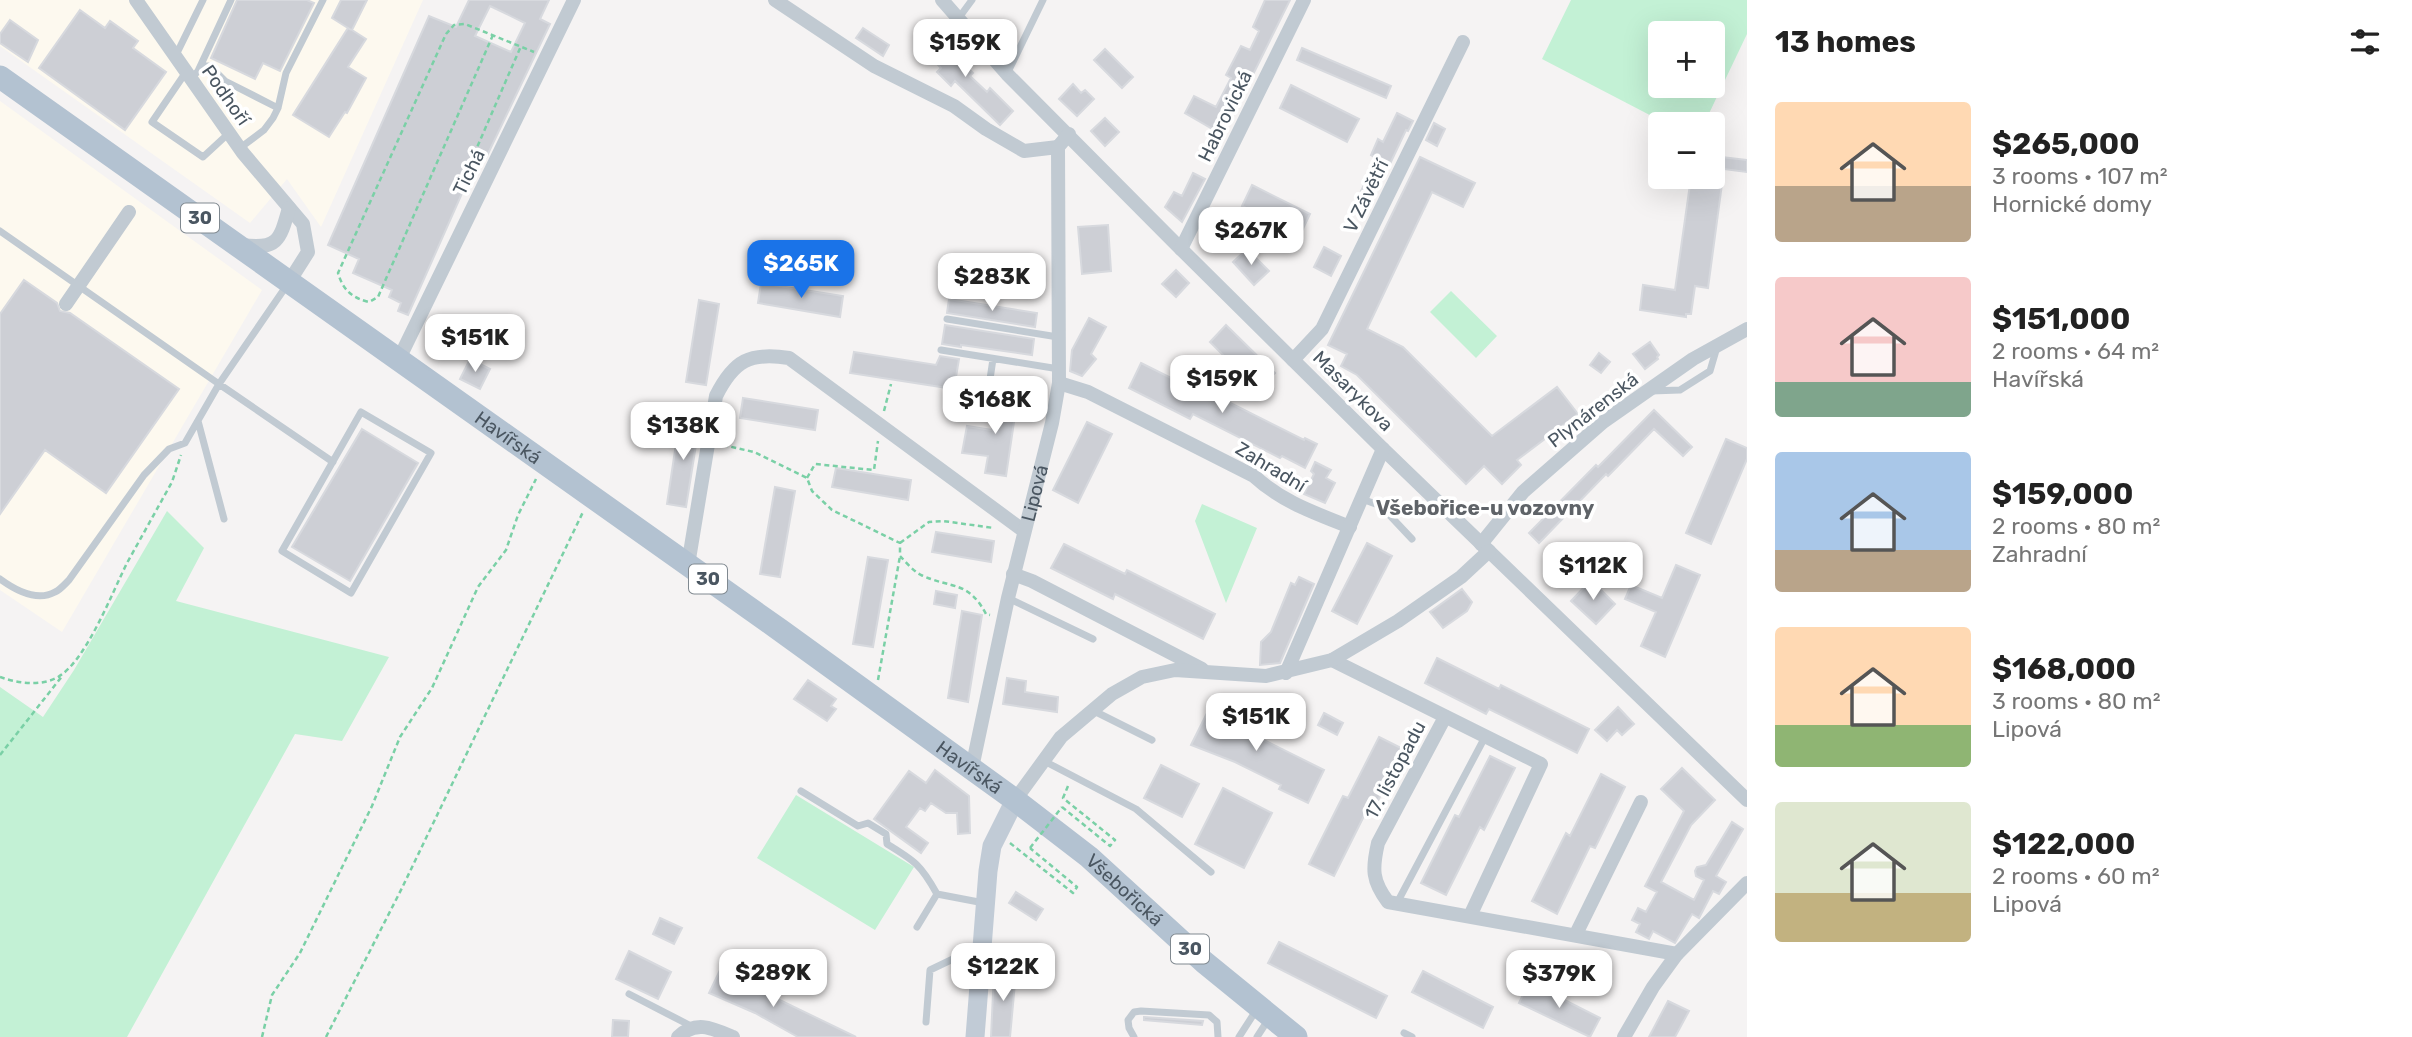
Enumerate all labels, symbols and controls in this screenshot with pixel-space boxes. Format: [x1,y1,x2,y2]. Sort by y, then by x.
pin: $159K [916,20,1014,79]
map controls [1648,21,1725,189]
button: + [1648,21,1725,98]
icon: filters [2346,23,2384,61]
text: 13 homes [1775,24,1916,60]
text: $159K [929,28,1001,56]
street label: Podhoří [197,60,256,131]
street label: Habrovická [1193,67,1257,165]
button: − [1648,112,1725,189]
text: $265,000 [1992,126,2140,162]
icon: home [1831,130,1915,214]
street label: Tichá [448,145,490,199]
street label: V Závětří [1339,155,1394,236]
text: 3 rooms · 107 m² [1992,162,2168,190]
text: Hornické domy [1992,190,2152,218]
road number: 30 [181,204,219,232]
pin: $267K [1202,208,1300,267]
text: $267K [1215,216,1287,244]
pin: $265K [752,240,850,300]
text: $265K [763,249,839,277]
pin: $283K [943,254,1041,313]
text: $283K [954,262,1030,290]
text: $151,000 [1992,301,2130,337]
icon: home [1831,305,1915,389]
pin: $151K [426,314,524,374]
text: $151K [441,323,509,351]
text: 2 rooms · 64 m² [1992,337,2159,365]
street label: Masarykova [1308,346,1398,436]
pin: $159K [1173,356,1271,415]
text: $159K [1186,364,1258,392]
text: Havířská [1992,365,2084,393]
street label: Plynárenská [1543,368,1643,452]
pin: $168K [946,376,1044,436]
text: $168K [959,385,1031,413]
pin: $138K [634,402,732,462]
street label: Havířská [471,406,546,469]
text: $138K [647,411,719,439]
street label: Zahradní [1231,437,1312,498]
street label: Lipová [1016,462,1053,524]
text: $159,000 [1992,476,2133,512]
icon: home [1831,480,1915,564]
district label: Všebořice-u vozovny [1376,495,1595,520]
text: 2 rooms · 80 m² [1992,512,2160,540]
text: Zahradní [1992,540,2087,568]
pin: $112K [1544,542,1642,602]
text: $112K [1559,551,1627,579]
road number: 30 [689,564,727,594]
text: $168,000 [1992,651,2136,687]
icon: home [1831,655,1915,739]
text: 3 rooms · 80 m² [1992,687,2161,715]
pin: $151K [1207,694,1305,753]
text: $151K [1222,702,1290,730]
text: Lipová [1992,715,2062,743]
street label: 17. listopadu [1360,717,1430,823]
street label: Havířská [932,735,1007,799]
text: $122,000 [1992,826,2135,862]
icon: home [1831,830,1915,914]
street label: Všebořická [1081,849,1168,931]
text: 2 rooms · 60 m² [1992,862,2160,890]
text: Lipová [1992,890,2062,918]
road number: 30 [1171,934,1209,964]
pin: $122K [954,944,1052,1003]
pin: $289K [724,950,822,1009]
pin: $379K [1510,950,1608,1010]
text: $122K [967,952,1039,980]
text: $289K [735,958,811,986]
text: $379K [1522,959,1596,987]

